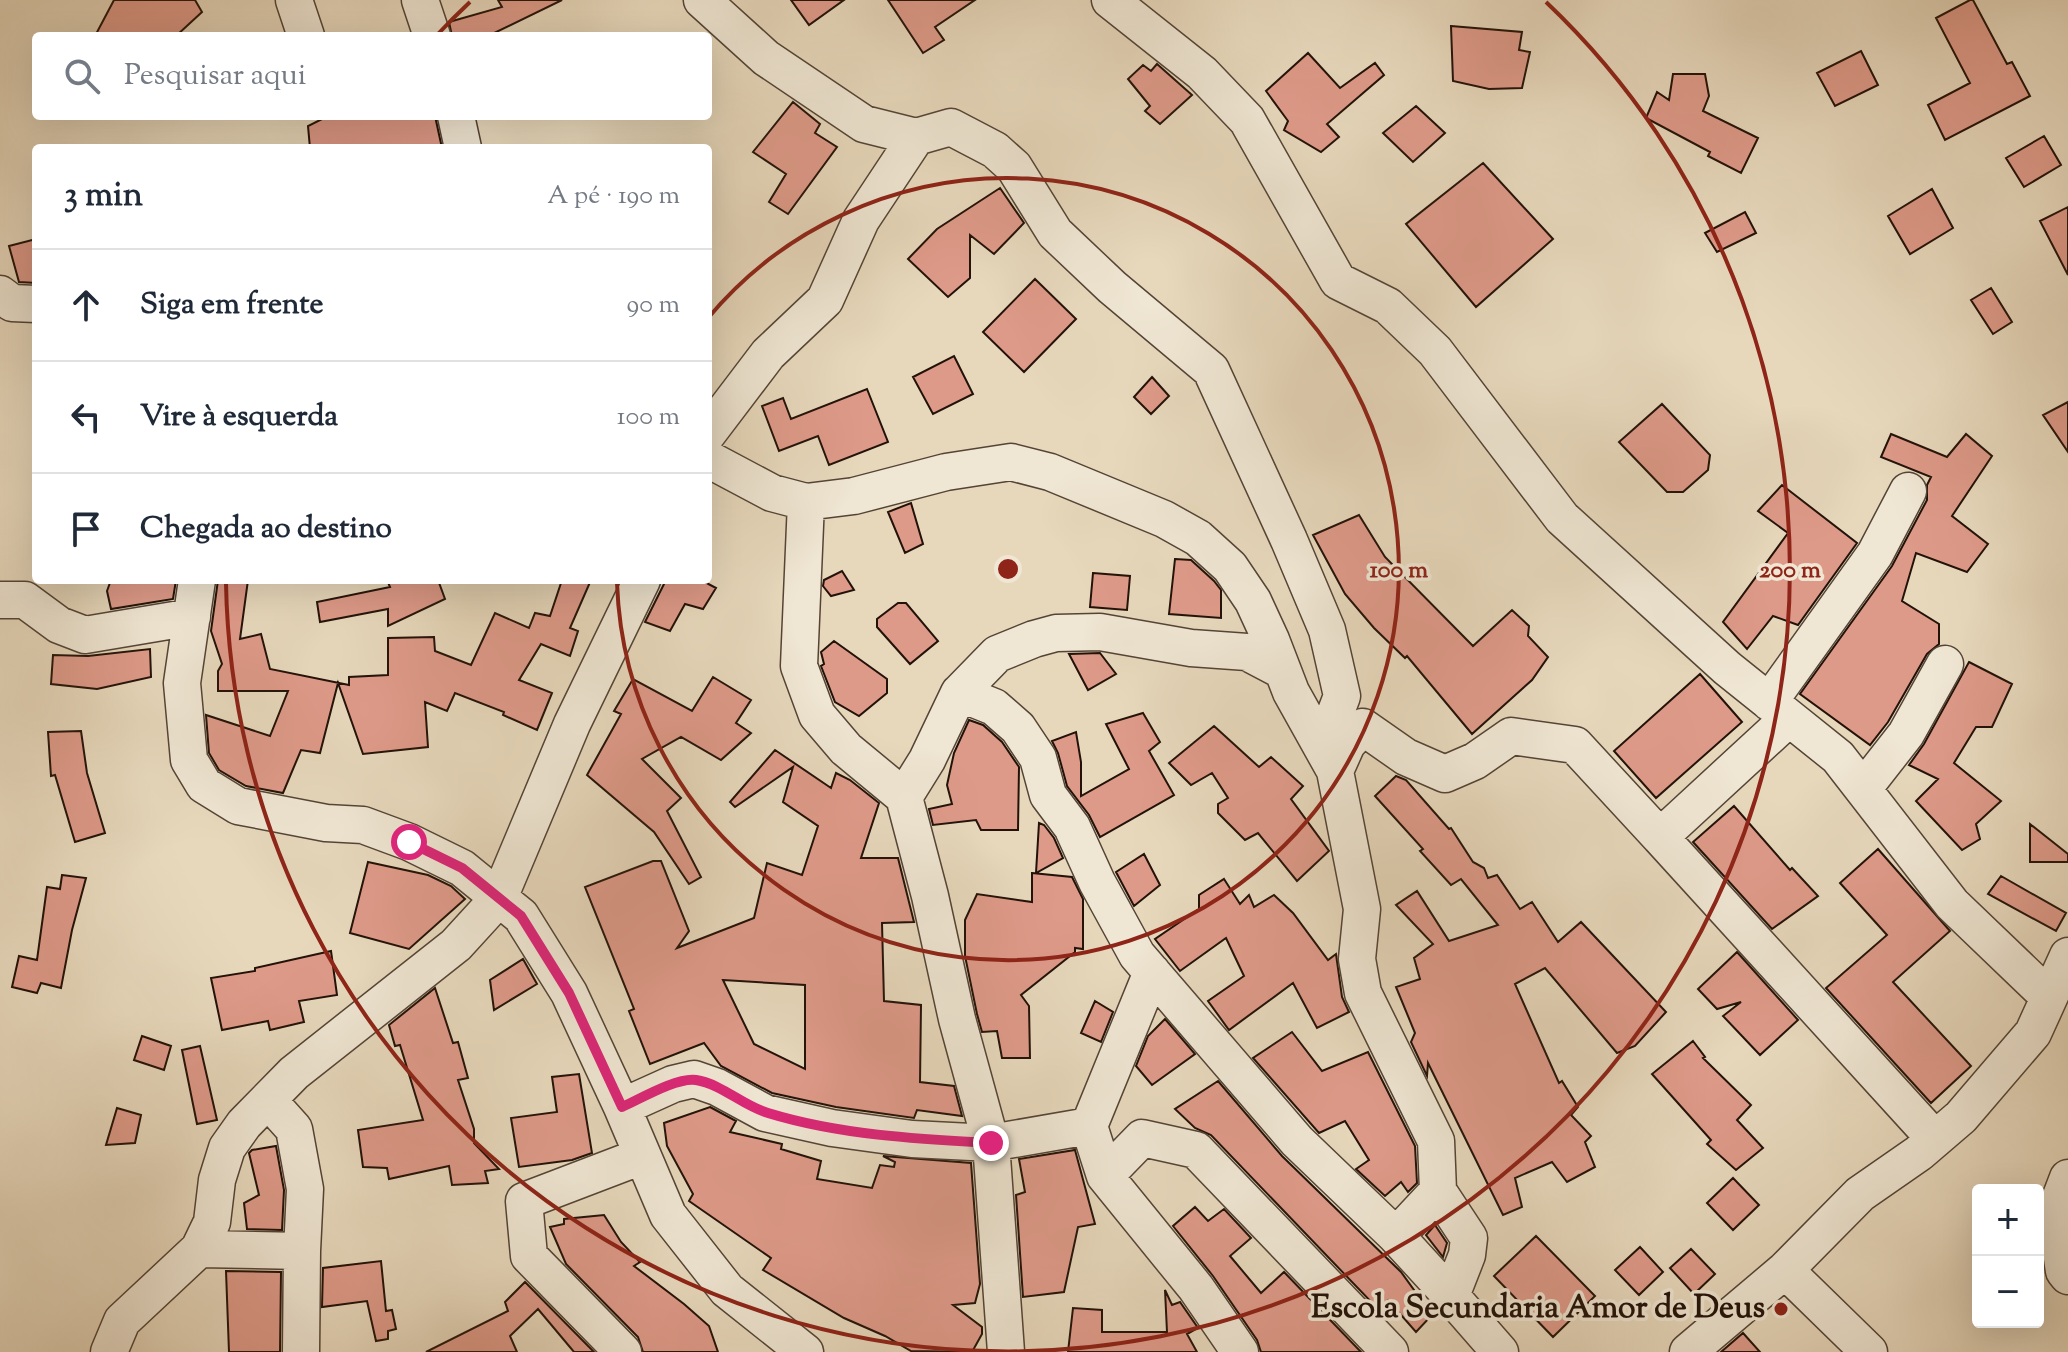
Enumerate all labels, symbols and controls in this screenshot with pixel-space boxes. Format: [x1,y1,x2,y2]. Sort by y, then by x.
search box [32,32,712,120]
icon: search [60,54,104,98]
text: Pesquisar aqui [124,55,306,98]
text: 3 min [64,172,143,221]
text: A pé · 190 m [547,178,680,215]
icon: ahead [64,283,108,327]
text: Siga em frente [140,284,324,327]
text: 90 m [627,287,680,324]
icon: left [64,395,108,439]
text: Vire à esquerda [140,396,338,439]
text: 100 m [617,399,680,436]
icon: arrive [64,507,108,551]
text: Chegada ao destino [140,508,392,551]
text: 100 m [1370,554,1428,588]
text: 200 m [1759,554,1821,588]
centre of rings [994,555,1022,583]
route start [391,824,427,860]
route end [973,1125,1009,1161]
map controls [1972,1184,2044,1328]
button: + [1972,1184,2044,1256]
button: − [1972,1256,2044,1328]
place label: Escola Secundaria Amor de Deus [1311,1286,1765,1332]
marker: Escola Secundaria Amor de Deus [1772,1300,1790,1318]

